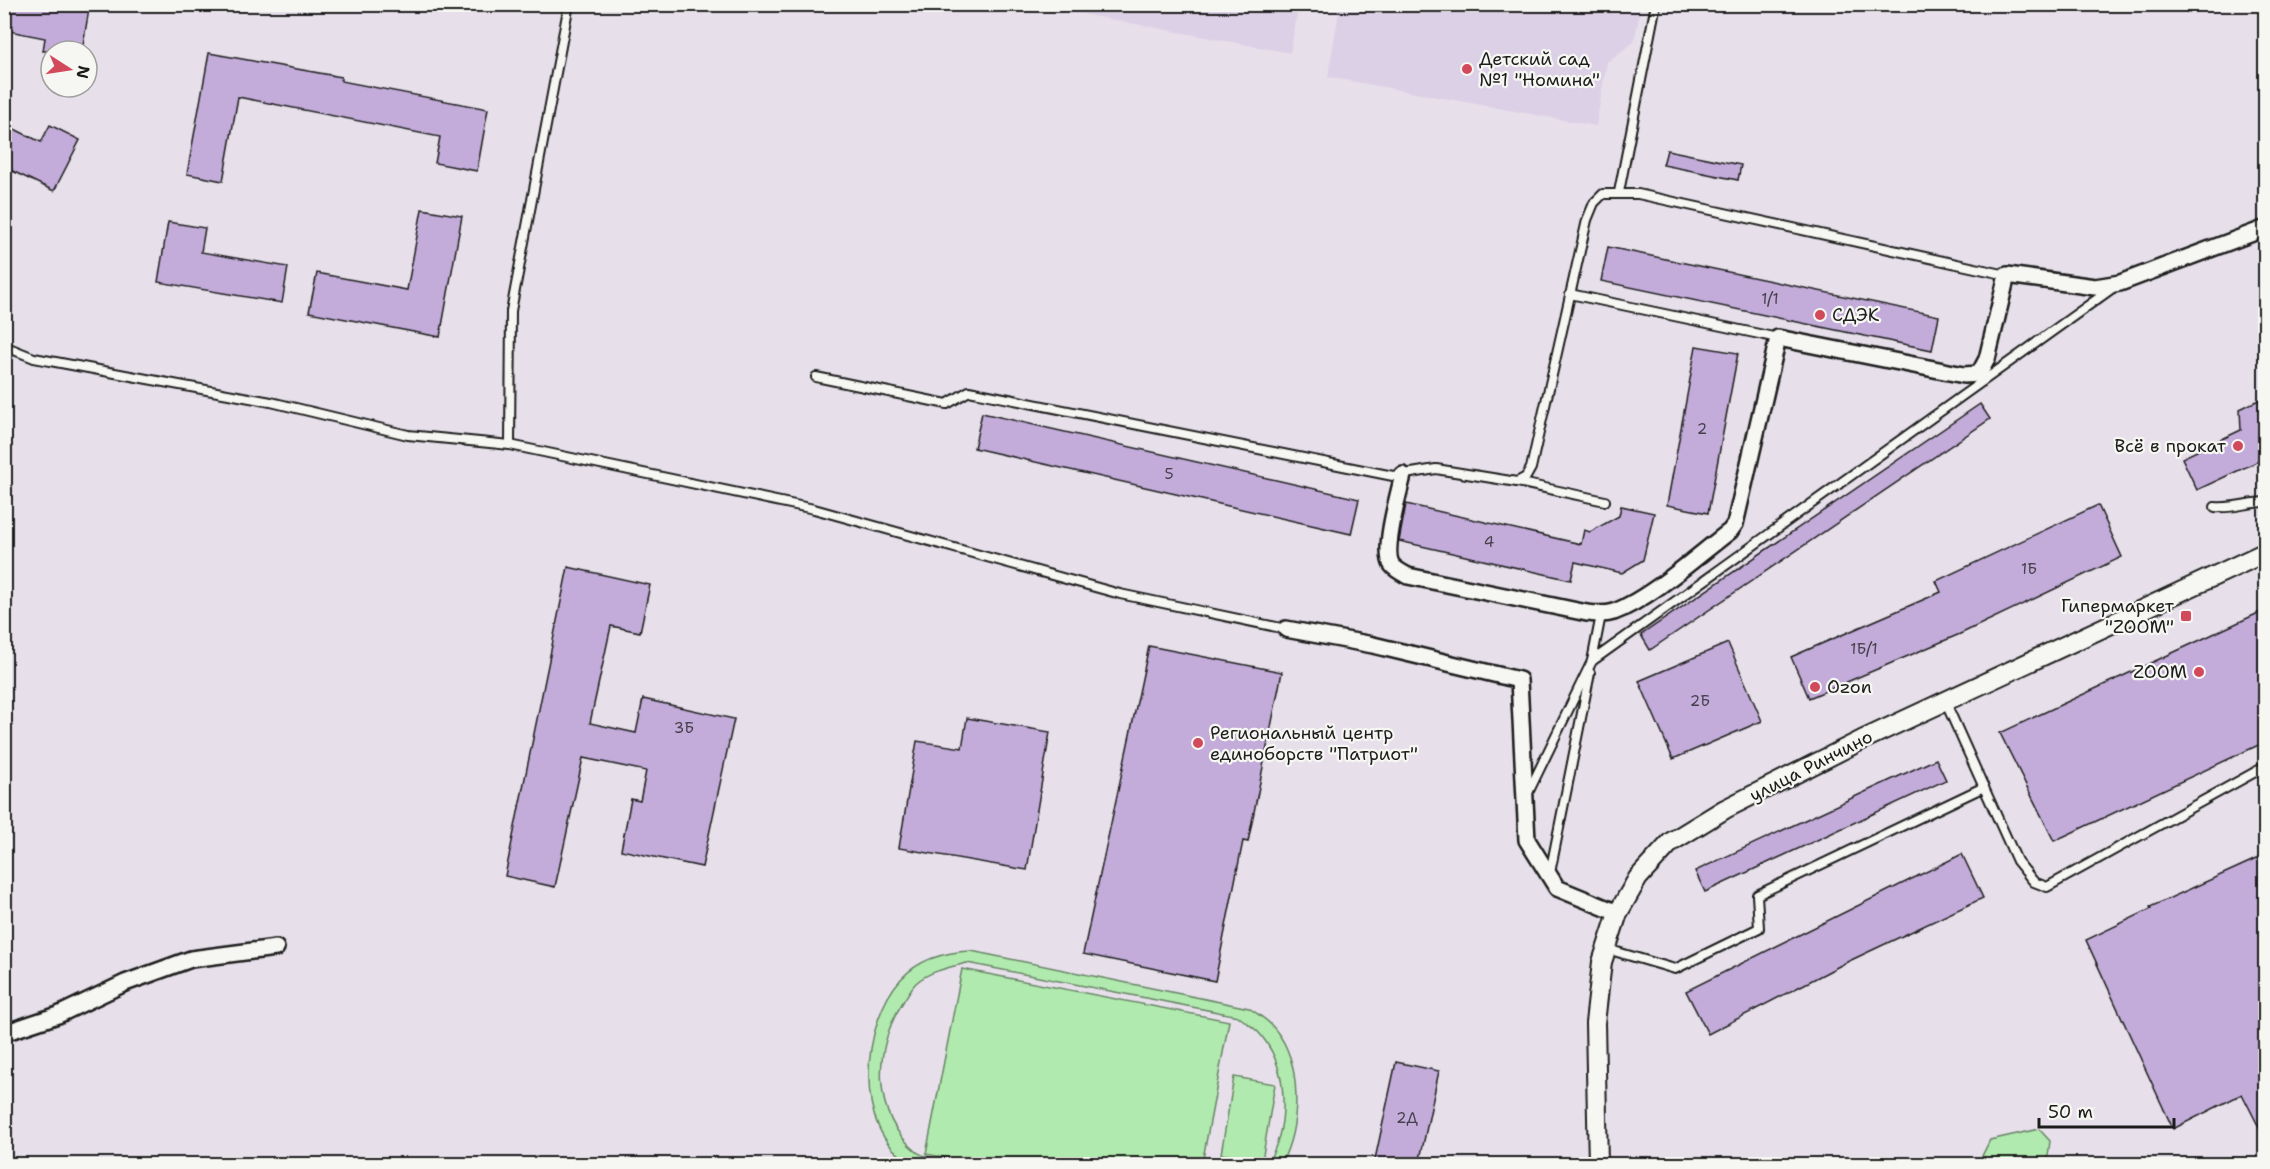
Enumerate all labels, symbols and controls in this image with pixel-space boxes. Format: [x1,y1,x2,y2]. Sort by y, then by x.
north arrow [39,39,99,99]
place label: Детский сад №1 "Номина" [1479,47,1600,92]
marker: Детский сад №1 "Номина" [1460,62,1474,76]
text: N [72,64,95,80]
house number: 1/1 [1761,289,1779,309]
place label: СДЭК [1832,303,1880,327]
marker: СДЭК [1813,308,1827,322]
house number: 2 [1697,419,1707,439]
place label: Всё в прокат [2115,434,2227,458]
marker: Всё в прокат [2231,439,2245,453]
house number: 5 [1164,464,1174,484]
house number: 4 [1484,532,1494,552]
house number: 1Б [2021,559,2037,579]
place label: Гипермаркет "ZOOM" [2061,594,2175,639]
marker: Гипермаркет "ZOOM" [2179,609,2193,623]
house number: 1Б/1 [1850,639,1878,659]
place label: ZOOM [2133,660,2187,684]
marker: ZOOM [2192,665,2206,679]
place label: Ozon [1827,675,1872,699]
marker: Ozon [1808,680,1822,694]
house number: 2Б [1690,691,1710,711]
house number: 3Б [674,718,694,738]
place label: Региональный центр единоборств "Патриот" [1210,721,1418,766]
street label: улица Ринчино [1745,725,1877,807]
marker: Региональный центр единоборств "Патриот" [1191,736,1205,750]
scale bar [2039,1091,2174,1129]
text: 50 m [2048,1100,2093,1124]
house number: 2Д [1396,1108,1419,1128]

